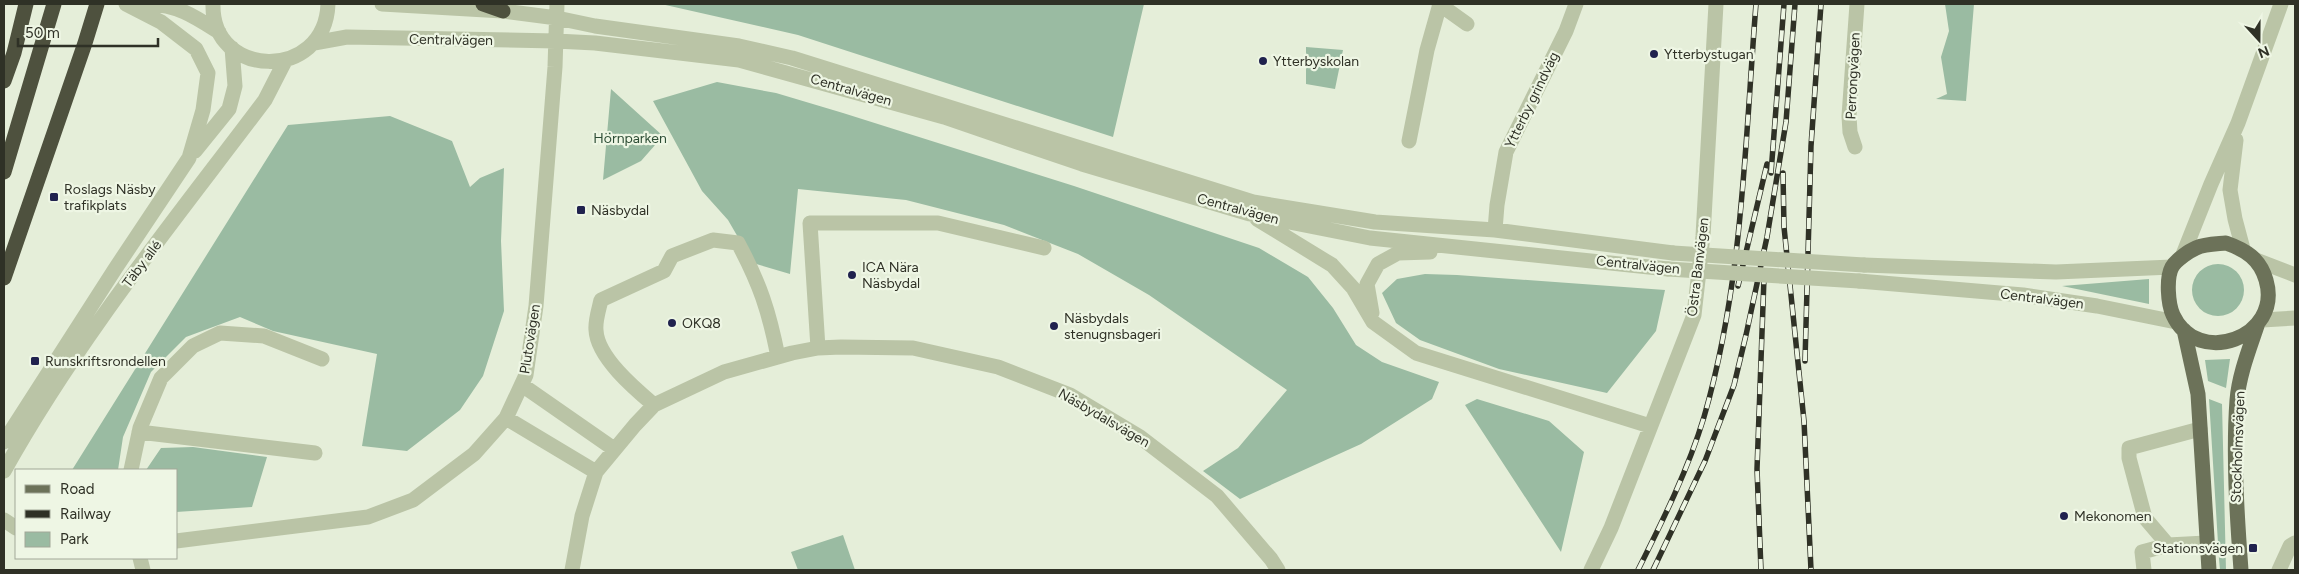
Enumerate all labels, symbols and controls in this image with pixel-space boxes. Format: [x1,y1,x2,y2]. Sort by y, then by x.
scale bar [18,15,158,47]
north arrow [2234,15,2284,65]
text: 50 m [25,24,60,42]
street label: Centralvägen [409,31,493,49]
street label: Perrongvägen [1842,32,1864,120]
text: N [2255,42,2272,62]
place label: Ytterbystugan [1664,46,1754,63]
marker: Ytterbystugan [1648,48,1660,60]
street label: Ytterby grindväg [1501,49,1563,151]
place label: Ytterbyskolan [1273,53,1359,70]
marker: Ytterbyskolan [1257,55,1269,67]
street label: Centralvägen [808,70,894,110]
park label: Hörnparken [593,130,667,147]
place label: Roslags Näsby trafikplats [64,181,156,214]
street label: Centralvägen [1195,190,1281,228]
marker: Roslags Näsby trafikplats [48,191,60,203]
place label: Näsbydal [591,202,649,219]
marker: Näsbydal [575,204,587,216]
street label: Östra Banvägen [1684,216,1713,317]
street label: Täby allé [119,237,165,291]
street label: Centralvägen [1595,252,1681,278]
place label: ICA Nära Näsbydal [862,259,920,292]
marker: ICA Nära Näsbydal [846,269,858,281]
street label: Centralvägen [1999,285,2085,313]
street label: Plutovägen [516,303,544,375]
place label: Näsbydals stenugnsbageri [1064,310,1161,343]
place label: OKQ8 [682,315,721,332]
marker: OKQ8 [666,317,678,329]
marker: Näsbydals stenugnsbageri [1048,320,1060,332]
place label: Runskriftsrondellen [45,353,166,370]
marker: Runskriftsrondellen [29,355,41,367]
street label: Näsbydalsvägen [1055,385,1153,451]
street label: Stockholmsvägen [2228,391,2248,503]
legend [15,469,178,559]
text: Road [60,480,95,498]
text: Railway [60,505,111,523]
place label: Mekonomen [2074,508,2152,525]
marker: Mekonomen [2058,510,2070,522]
text: Park [60,530,89,548]
place label: Stationsvägen [2153,540,2243,557]
marker: Stationsvägen [2247,542,2259,554]

